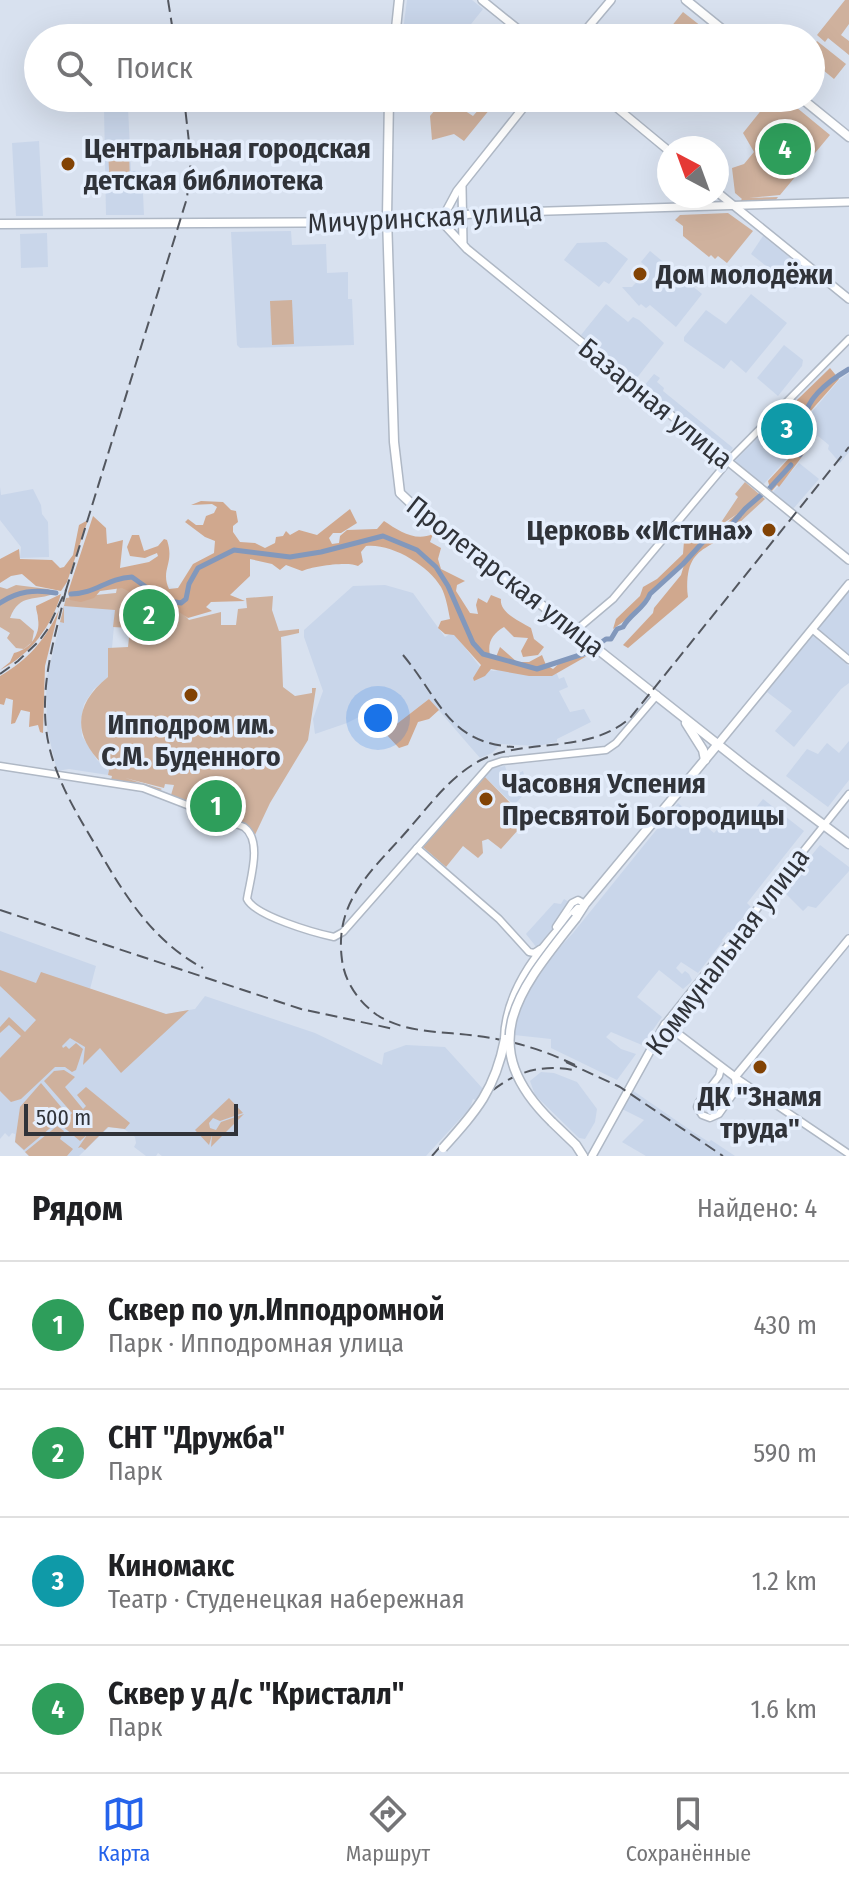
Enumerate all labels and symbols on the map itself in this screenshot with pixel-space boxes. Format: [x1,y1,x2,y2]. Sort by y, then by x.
pin: 4 [759,119,811,179]
place label: Центральная городская детская библиотека [83,132,371,197]
north arrow [657,136,729,208]
marker: Центральная городская детская библиотека [59,155,77,173]
street label: Мичуринская улица [307,195,543,240]
place label: Дом молодёжи [655,258,833,291]
marker: Дом молодёжи [631,265,649,283]
street label: Базарная улица [572,331,739,476]
pin: 3 [761,399,813,459]
street label: Пролетарская улица [400,489,611,664]
place label: Церковь «Истина» [527,514,753,547]
marker: Церковь «Истина» [760,521,778,539]
pin: 2 [123,585,175,645]
marker: Ипподром им. С.М. Буденного [182,686,200,704]
your location [358,698,398,738]
place label: Ипподром им. С.М. Буденного [101,708,281,773]
place label: Часовня Успения Пресвятой Богородицы [502,767,785,832]
pin: 1 [190,776,242,836]
marker: Часовня Успения Пресвятой Богородицы [477,790,495,808]
street label: Коммунальная улица [639,841,816,1061]
marker: ДК "Знамя труда" [751,1058,769,1076]
place label: ДК "Знамя труда" [697,1080,822,1145]
scale bar [24,1100,238,1136]

